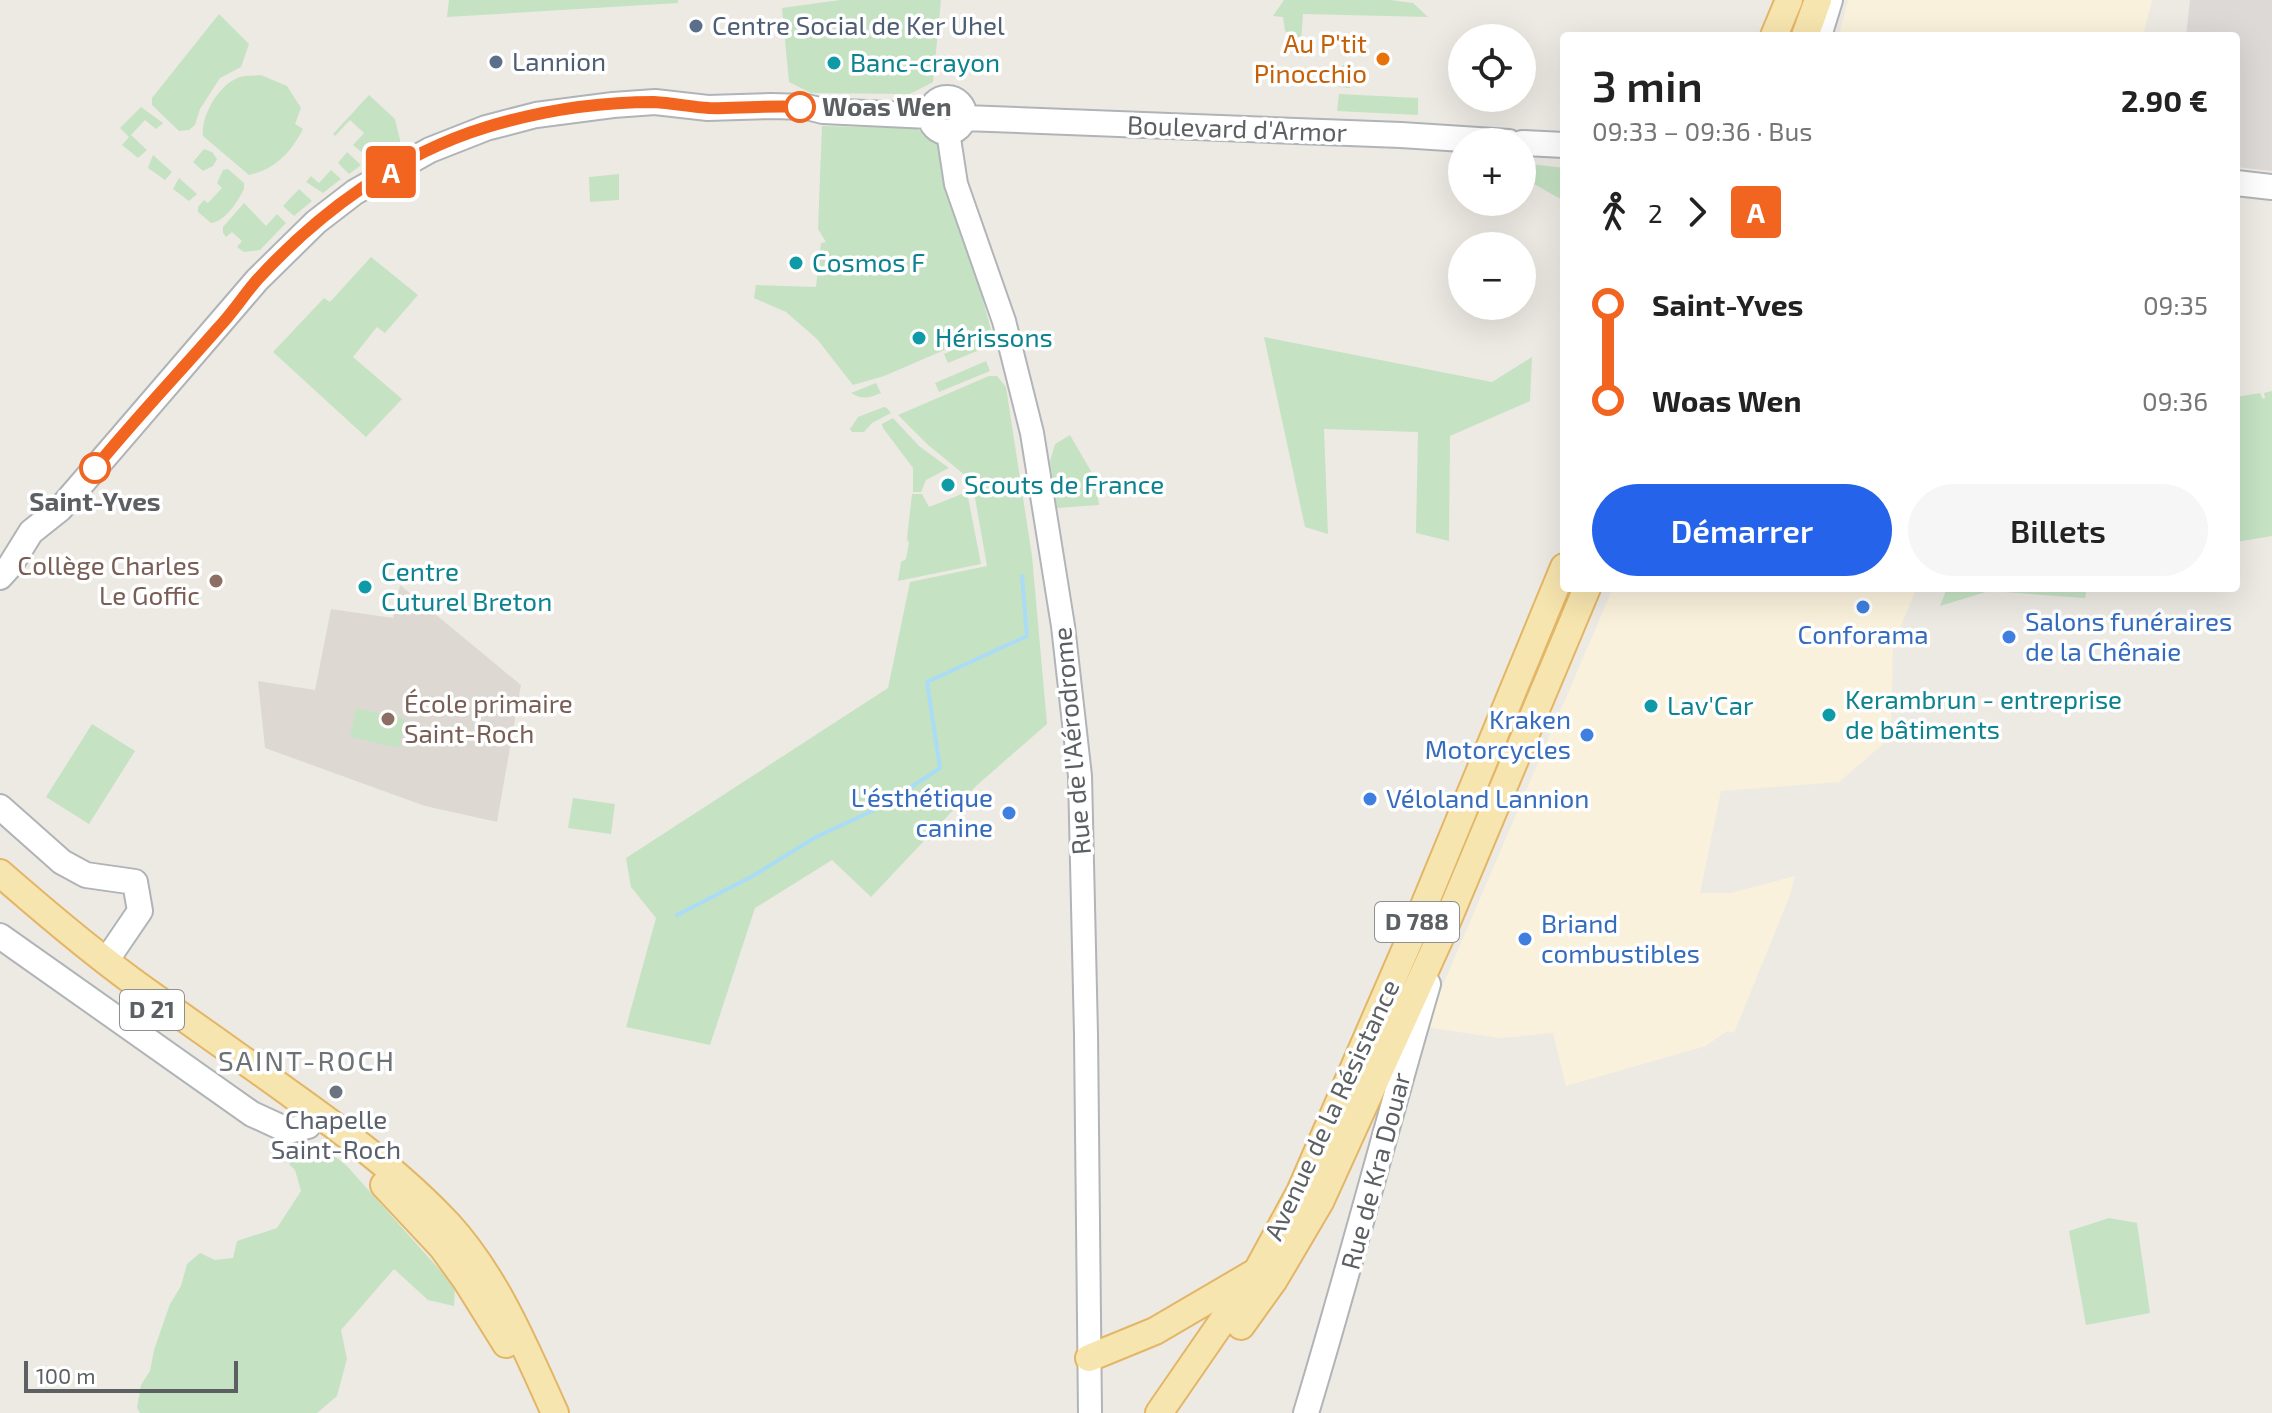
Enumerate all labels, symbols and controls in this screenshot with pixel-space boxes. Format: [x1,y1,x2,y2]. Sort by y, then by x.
place label: Centre Social de Ker Uhel [712,9,1005,40]
marker: Centre Social de Ker Uhel [687,17,705,35]
map controls [1448,24,1536,320]
button: locate [1448,24,1536,112]
place label: Au P'tit Pinocchio [1254,27,1367,88]
place label: Lannion [512,45,606,76]
place label: Banc-crayon [850,46,1000,77]
marker: Au P'tit Pinocchio [1374,50,1392,68]
marker: Lannion [487,53,505,71]
marker: Banc-crayon [825,54,843,72]
text: 3 min [1592,58,1703,111]
text: 2.90 € [2121,82,2208,118]
place label: Woas Wen [822,90,952,121]
marker: Woas Wen [785,92,815,122]
street label: Boulevard d'Armor [1127,108,1348,147]
text: 09:33 – 09:36 · Bus [1592,115,1812,146]
button: + [1448,128,1536,216]
line badge: A [365,146,417,198]
text: A [382,155,400,189]
icon: walk [1592,190,1636,234]
icon: forward [1675,190,1719,234]
text: A [1747,195,1765,229]
text: 2 [1648,197,1663,228]
button: − [1448,232,1536,320]
place label: Cosmos F [812,246,925,277]
marker: Cosmos F [787,254,805,272]
text: Saint-Yves [1652,286,1804,322]
text: 09:35 [2143,289,2208,320]
place label: Hérissons [935,321,1053,352]
marker: Hérissons [910,329,928,347]
text: Woas Wen [1652,382,1802,418]
text: 09:36 [2142,385,2208,416]
marker: Saint-Yves [80,453,110,483]
place label: Scouts de France [964,468,1164,499]
marker: Scouts de France [939,476,957,494]
button: Démarrer [1592,484,1892,576]
button: Billets [1908,484,2208,576]
place label: Saint-Yves [29,485,161,516]
place label: Collège Charles Le Goffic [17,549,200,610]
place label: Centre Cuturel Breton [381,555,552,616]
marker: Collège Charles Le Goffic [207,572,225,590]
marker: Centre Cuturel Breton [356,578,374,596]
marker: Conforama [1854,598,1872,616]
place label: Salons funéraires de la Chênaie [2025,605,2232,666]
place label: Conforama [1798,618,1928,649]
street label: Rue de l'Aérodrome [1045,626,1096,856]
marker: Salons funéraires de la Chênaie [2000,628,2018,646]
place label: Kerambrun - entreprise de bâtiments [1845,683,2122,744]
place label: École primaire Saint-Roch [404,687,573,748]
place label: Lav'Car [1667,689,1753,720]
marker: Lav'Car [1642,697,1660,715]
place label: Kraken Motorcycles [1425,703,1571,764]
marker: Kerambrun - entreprise de bâtiments [1820,706,1838,724]
marker: École primaire Saint-Roch [379,710,397,728]
marker: Kraken Motorcycles [1578,726,1596,744]
place label: L'ésthétique canine [851,781,993,842]
place label: Véloland Lannion [1386,782,1589,813]
marker: Véloland Lannion [1361,790,1379,808]
marker: L'ésthétique canine [1000,804,1018,822]
road number: D 788 [1375,902,1459,942]
place label: Briand combustibles [1541,907,1700,968]
marker: Briand combustibles [1516,930,1534,948]
street label: Avenue de la Résistance [1257,974,1405,1245]
road number: D 21 [120,990,184,1030]
district label: SAINT-ROCH [218,1043,396,1077]
street label: Rue de Kra Douar [1333,1069,1416,1273]
marker: Chapelle Saint-Roch [327,1083,345,1101]
place label: Chapelle Saint-Roch [271,1103,401,1164]
scale bar [24,1357,238,1393]
text: 100 m [36,1362,95,1388]

